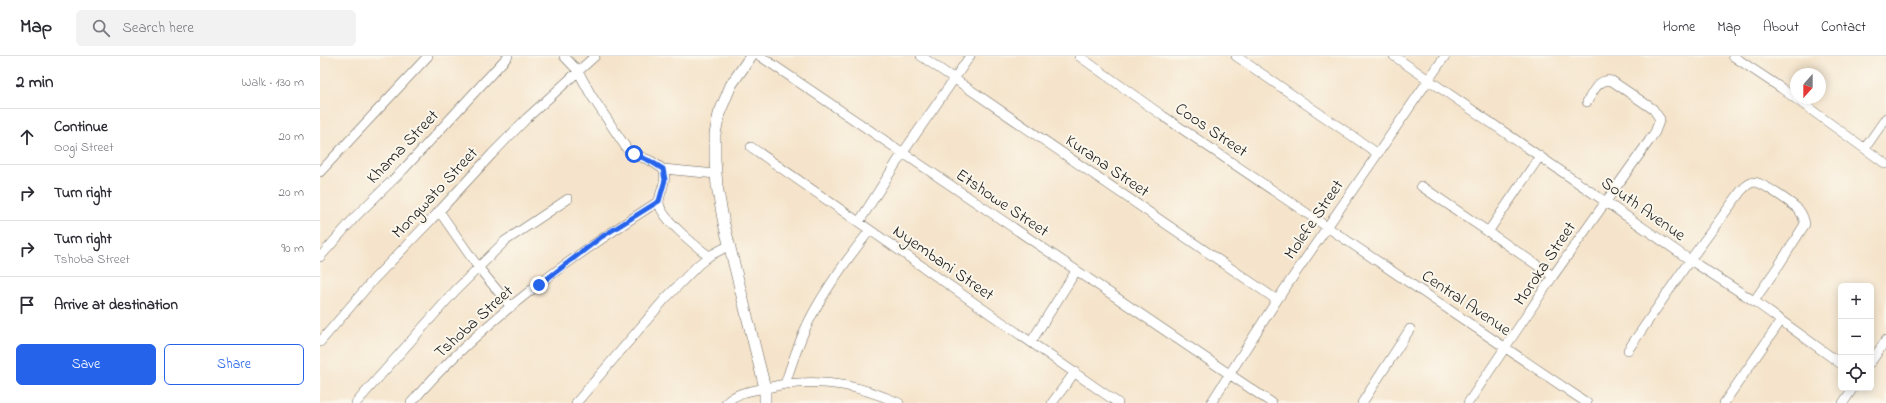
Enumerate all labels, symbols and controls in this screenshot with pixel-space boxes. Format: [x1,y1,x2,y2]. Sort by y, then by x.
search box [76,10,356,46]
text: Map [20,14,52,41]
icon: search [90,17,112,39]
text: Search here [122,17,194,39]
text: Home [1663,17,1695,38]
text: Map [1717,17,1741,38]
text: About [1763,17,1799,38]
text: Contact [1821,17,1866,38]
north arrow [1790,68,1826,104]
text: 2 min [16,70,53,95]
text: Walk · 130 m [241,73,304,92]
street label: Coos Street [1170,97,1253,164]
street label: Khama Street [361,104,445,190]
text: Continue [54,116,108,138]
icon: ahead [16,126,38,148]
text: 20 m [279,127,304,146]
street label: Kurana Street [1060,129,1155,204]
text: Oogi Street [54,138,114,157]
street label: Mongwato Street [386,141,486,246]
route start [625,145,643,163]
street label: Etshowe Street [951,163,1054,244]
street label: South Avenue [1596,171,1691,248]
street label: Molefe Street [1278,175,1350,265]
icon: right [16,182,38,204]
text: Turn right [54,182,112,204]
text: 20 m [279,183,304,202]
street label: Moroka Street [1508,217,1583,311]
street label: Nyembani Street [887,219,999,308]
text: Turn right [54,228,112,250]
icon: right [16,238,38,260]
text: 90 m [281,239,304,258]
text: Tshoba Street [54,250,130,269]
street label: Central Avenue [1416,264,1516,343]
route end [530,276,548,294]
street label: Tshoba Street [429,279,519,365]
map controls [1838,283,1874,391]
button: + [1838,283,1874,319]
icon: arrive [16,294,38,316]
text: Arrive at destination [54,294,178,316]
button: − [1838,319,1874,355]
button: Save [16,344,156,385]
button: Share [164,344,304,385]
button: locate [1838,355,1874,391]

